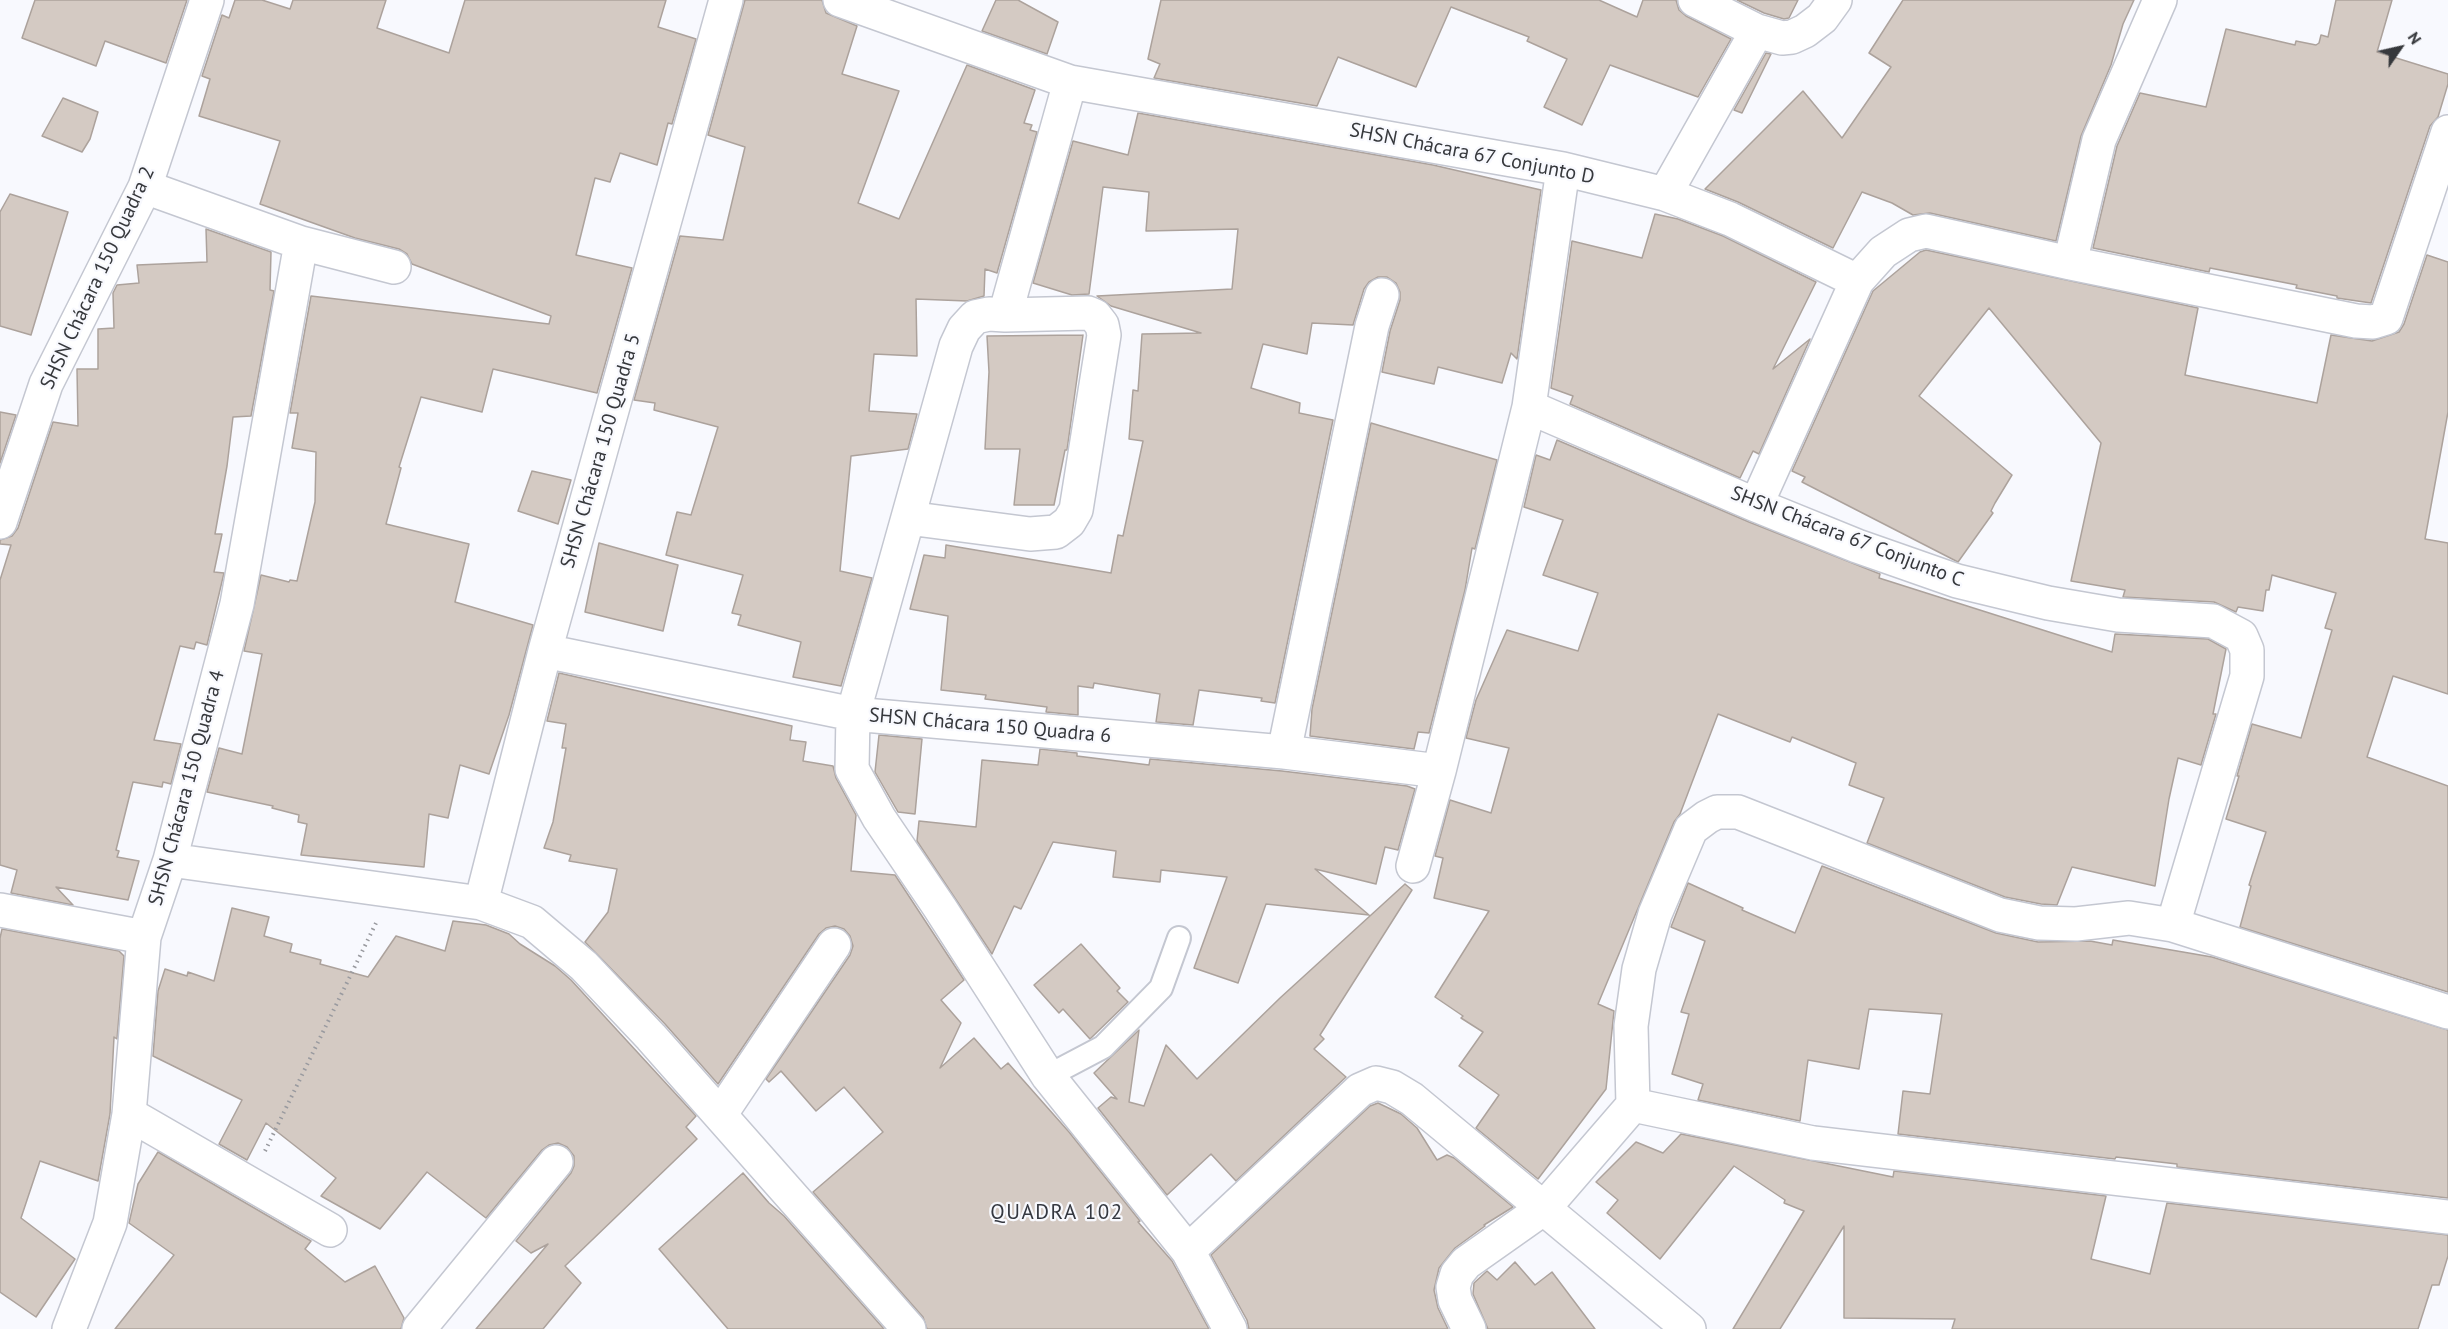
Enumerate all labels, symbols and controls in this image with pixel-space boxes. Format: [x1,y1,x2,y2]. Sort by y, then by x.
north arrow [2370,18,2430,78]
text: N [2404,28,2426,48]
street label: SHSN Chácara 67 Conjunto D [1347,118,1597,190]
street label: SHSN Chácara 150 Quadra 2 [36,163,160,393]
street label: SHSN Chácara 150 Quadra 5 [556,331,646,571]
street label: SHSN Chácara 67 Conjunto C [1727,481,1967,593]
street label: SHSN Chácara 150 Quadra 4 [144,668,230,908]
street label: SHSN Chácara 150 Quadra 6 [868,703,1112,749]
district label: QUADRA 102 [990,1200,1124,1226]

